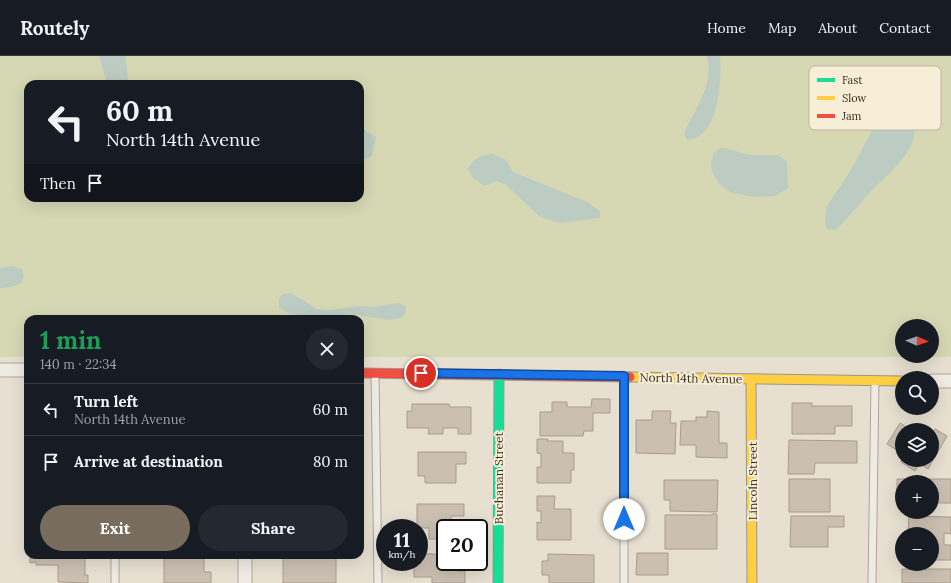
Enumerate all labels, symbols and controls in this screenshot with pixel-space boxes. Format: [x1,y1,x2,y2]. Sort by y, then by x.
text: Routely [20,16,90,40]
text: Home [707,19,746,37]
text: Map [768,19,796,37]
text: About [818,19,857,37]
text: Contact [879,19,931,37]
legend [809,66,941,130]
text: Fast [842,73,863,87]
text: Slow [842,91,867,105]
text: 60 m [106,93,173,129]
icon: left [40,96,92,148]
text: Jam [841,109,862,123]
text: North 14th Avenue [106,128,260,151]
icon: arrive [84,172,106,194]
text: Then [40,174,76,193]
north arrow [895,319,939,363]
map controls [895,319,939,571]
text: 1 min [40,325,101,356]
button: close [306,328,348,370]
text: 140 m · 22:34 [40,356,116,373]
pin [404,356,438,390]
icon: arrive [410,362,432,384]
street label: North 14th Avenue [639,370,743,386]
button: search [895,371,939,415]
text: Turn left [74,392,138,411]
icon: left [40,399,62,421]
text: 60 m [313,400,348,419]
text: North 14th Avenue [74,411,185,428]
button: layers [895,423,939,467]
street label: Buchanan Street [491,432,506,524]
street label: Lincoln Street [745,441,760,520]
icon: arrive [40,451,62,473]
text: Arrive at destination [74,452,223,471]
text: 80 m [313,452,348,471]
button: + [895,475,939,519]
position arrow [603,498,645,540]
button: Exit [40,505,190,551]
button: Share [198,505,348,551]
speed limit sign: 20 [436,519,488,571]
text: 11 [394,527,410,552]
button: − [895,527,939,571]
text: km/h [388,548,416,561]

